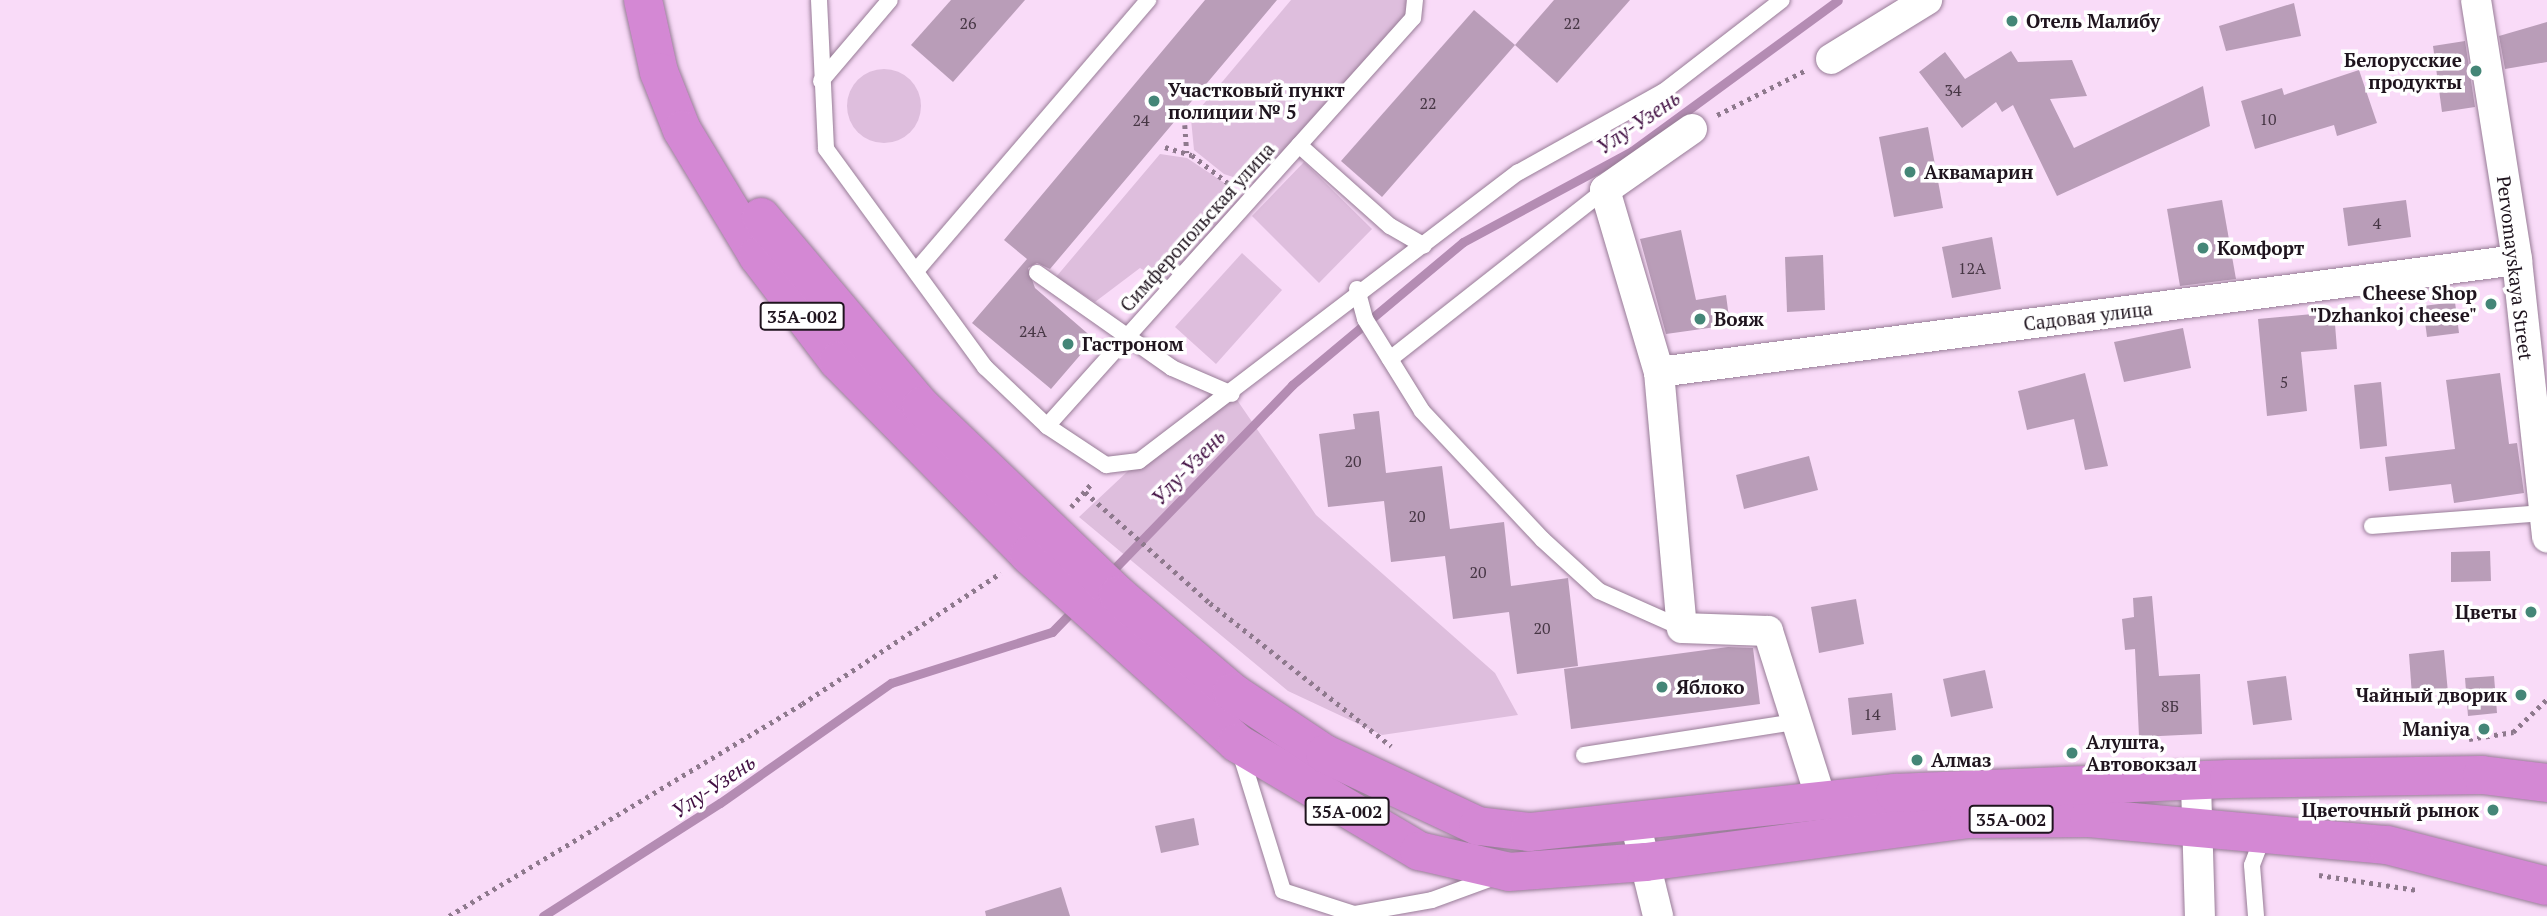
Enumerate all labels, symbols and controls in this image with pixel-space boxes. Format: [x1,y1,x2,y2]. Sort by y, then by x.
place label: Отель Малибу [2026,10,2160,32]
house number: 26 [959,13,977,33]
house number: 22 [1563,13,1581,33]
marker: Отель Малибу [2004,13,2020,29]
place label: Белорусские продукты [2344,49,2462,93]
marker: Белорусские продукты [2468,63,2484,79]
place label: Участковый пункт полиции № 5 [1168,79,1345,123]
house number: 34 [1944,80,1962,100]
water label: Улу-Узень [1592,85,1684,159]
marker: Участковый пункт полиции № 5 [1146,93,1162,109]
house number: 22 [1419,93,1437,113]
house number: 10 [2259,109,2277,129]
house number: 24 [1132,110,1150,130]
street label: Симферопольская улица [1115,138,1279,316]
place label: Аквамарин [1924,161,2033,183]
marker: Аквамарин [1902,164,1918,180]
street label: Pervomayskaya Street [2492,175,2538,361]
house number: 4 [2373,213,2381,233]
place label: Комфорт [2217,237,2304,259]
marker: Комфорт [2195,240,2211,256]
house number: 12А [1958,258,1986,278]
place label: Cheese Shop "Dzhankoj cheese" [2310,282,2477,326]
marker: Cheese Shop "Dzhankoj cheese" [2483,296,2499,312]
street label: Садовая улица [2022,297,2154,335]
road number: 35А-002 [758,302,846,330]
place label: Вояж [1714,308,1764,330]
marker: Вояж [1692,311,1708,327]
house number: 24А [1019,321,1047,341]
place label: Гастроном [1082,333,1184,355]
marker: Гастроном [1060,336,1076,352]
house number: 5 [2280,372,2288,392]
water label: Улу-Узень [1146,424,1230,510]
house number: 20 [1344,451,1362,471]
house number: 20 [1408,506,1426,526]
house number: 20 [1469,562,1487,582]
place label: Цветы [2455,601,2517,623]
marker: Цветы [2523,604,2539,620]
house number: 20 [1533,618,1551,638]
place label: Яблоко [1676,676,1745,698]
marker: Яблоко [1654,679,1670,695]
place label: Чайный дворик [2355,684,2507,706]
marker: Чайный дворик [2513,687,2529,703]
house number: 8Б [2161,696,2179,716]
house number: 14 [1863,704,1881,724]
place label: Maniya [2403,718,2470,740]
marker: Maniya [2476,721,2492,737]
place label: Алушта, Автовокзал [2086,731,2197,775]
marker: Алушта, Автовокзал [2064,745,2080,761]
water label: Улу-Узень [667,749,759,823]
place label: Алмаз [1931,749,1992,771]
marker: Алмаз [1909,752,1925,768]
road number: 35А-002 [1303,796,1391,826]
place label: Цветочный рынок [2302,799,2479,821]
marker: Цветочный рынок [2485,802,2501,818]
road number: 35А-002 [1967,804,2055,834]

